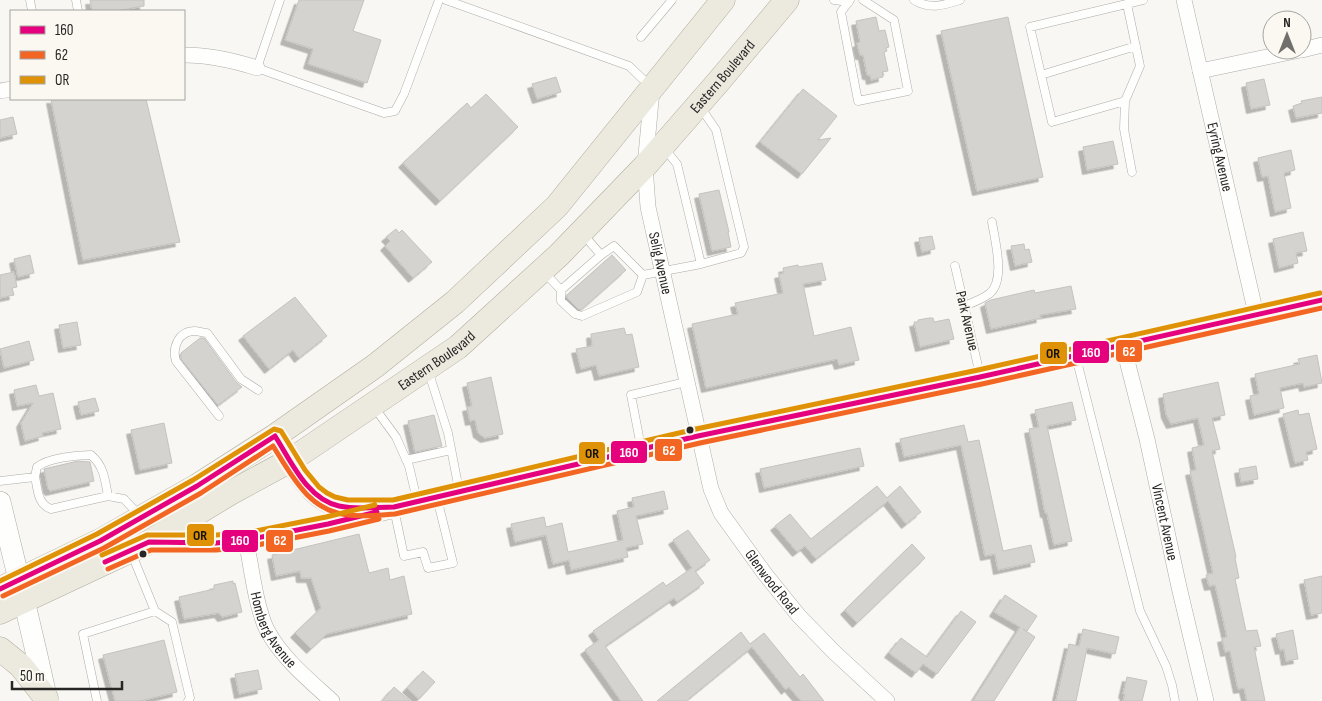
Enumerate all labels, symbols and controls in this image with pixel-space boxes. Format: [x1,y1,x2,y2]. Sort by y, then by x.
legend [10,10,185,100]
north arrow [1262,10,1312,60]
text: N [1283,14,1291,31]
text: 160 [55,21,74,40]
street label: Eastern Boulevard [686,36,759,117]
text: 62 [55,46,68,65]
text: OR [55,71,69,90]
street label: Eyring Avenue [1203,120,1237,193]
street label: Selig Avenue [644,230,677,296]
street label: Park Avenue [951,289,983,353]
street label: Eastern Boulevard [394,327,479,394]
line badge: 62 [1115,339,1143,363]
line badge: 160 [1072,340,1110,364]
line badge: OR [1039,341,1068,365]
text: 62 [1123,343,1135,360]
text: 160 [1082,344,1101,361]
text: OR [1046,345,1060,362]
unlabelled marker [685,425,695,435]
line badge: 62 [654,438,683,462]
line badge: 160 [610,440,648,464]
line badge: OR [578,441,606,465]
text: 62 [663,442,675,459]
text: 160 [620,444,639,461]
text: OR [585,445,599,462]
street label: Vincent Avenue [1147,482,1183,562]
line badge: OR [186,523,215,547]
text: OR [193,527,207,544]
line badge: 160 [221,529,259,553]
line badge: 62 [265,529,294,553]
text: 160 [231,532,250,549]
text: 62 [274,532,286,549]
street label: Glenwood Road [741,546,803,618]
unlabelled marker [138,549,148,559]
street label: Homberg Avenue [246,590,301,672]
scale bar [12,658,122,690]
text: 50 m [20,667,45,686]

